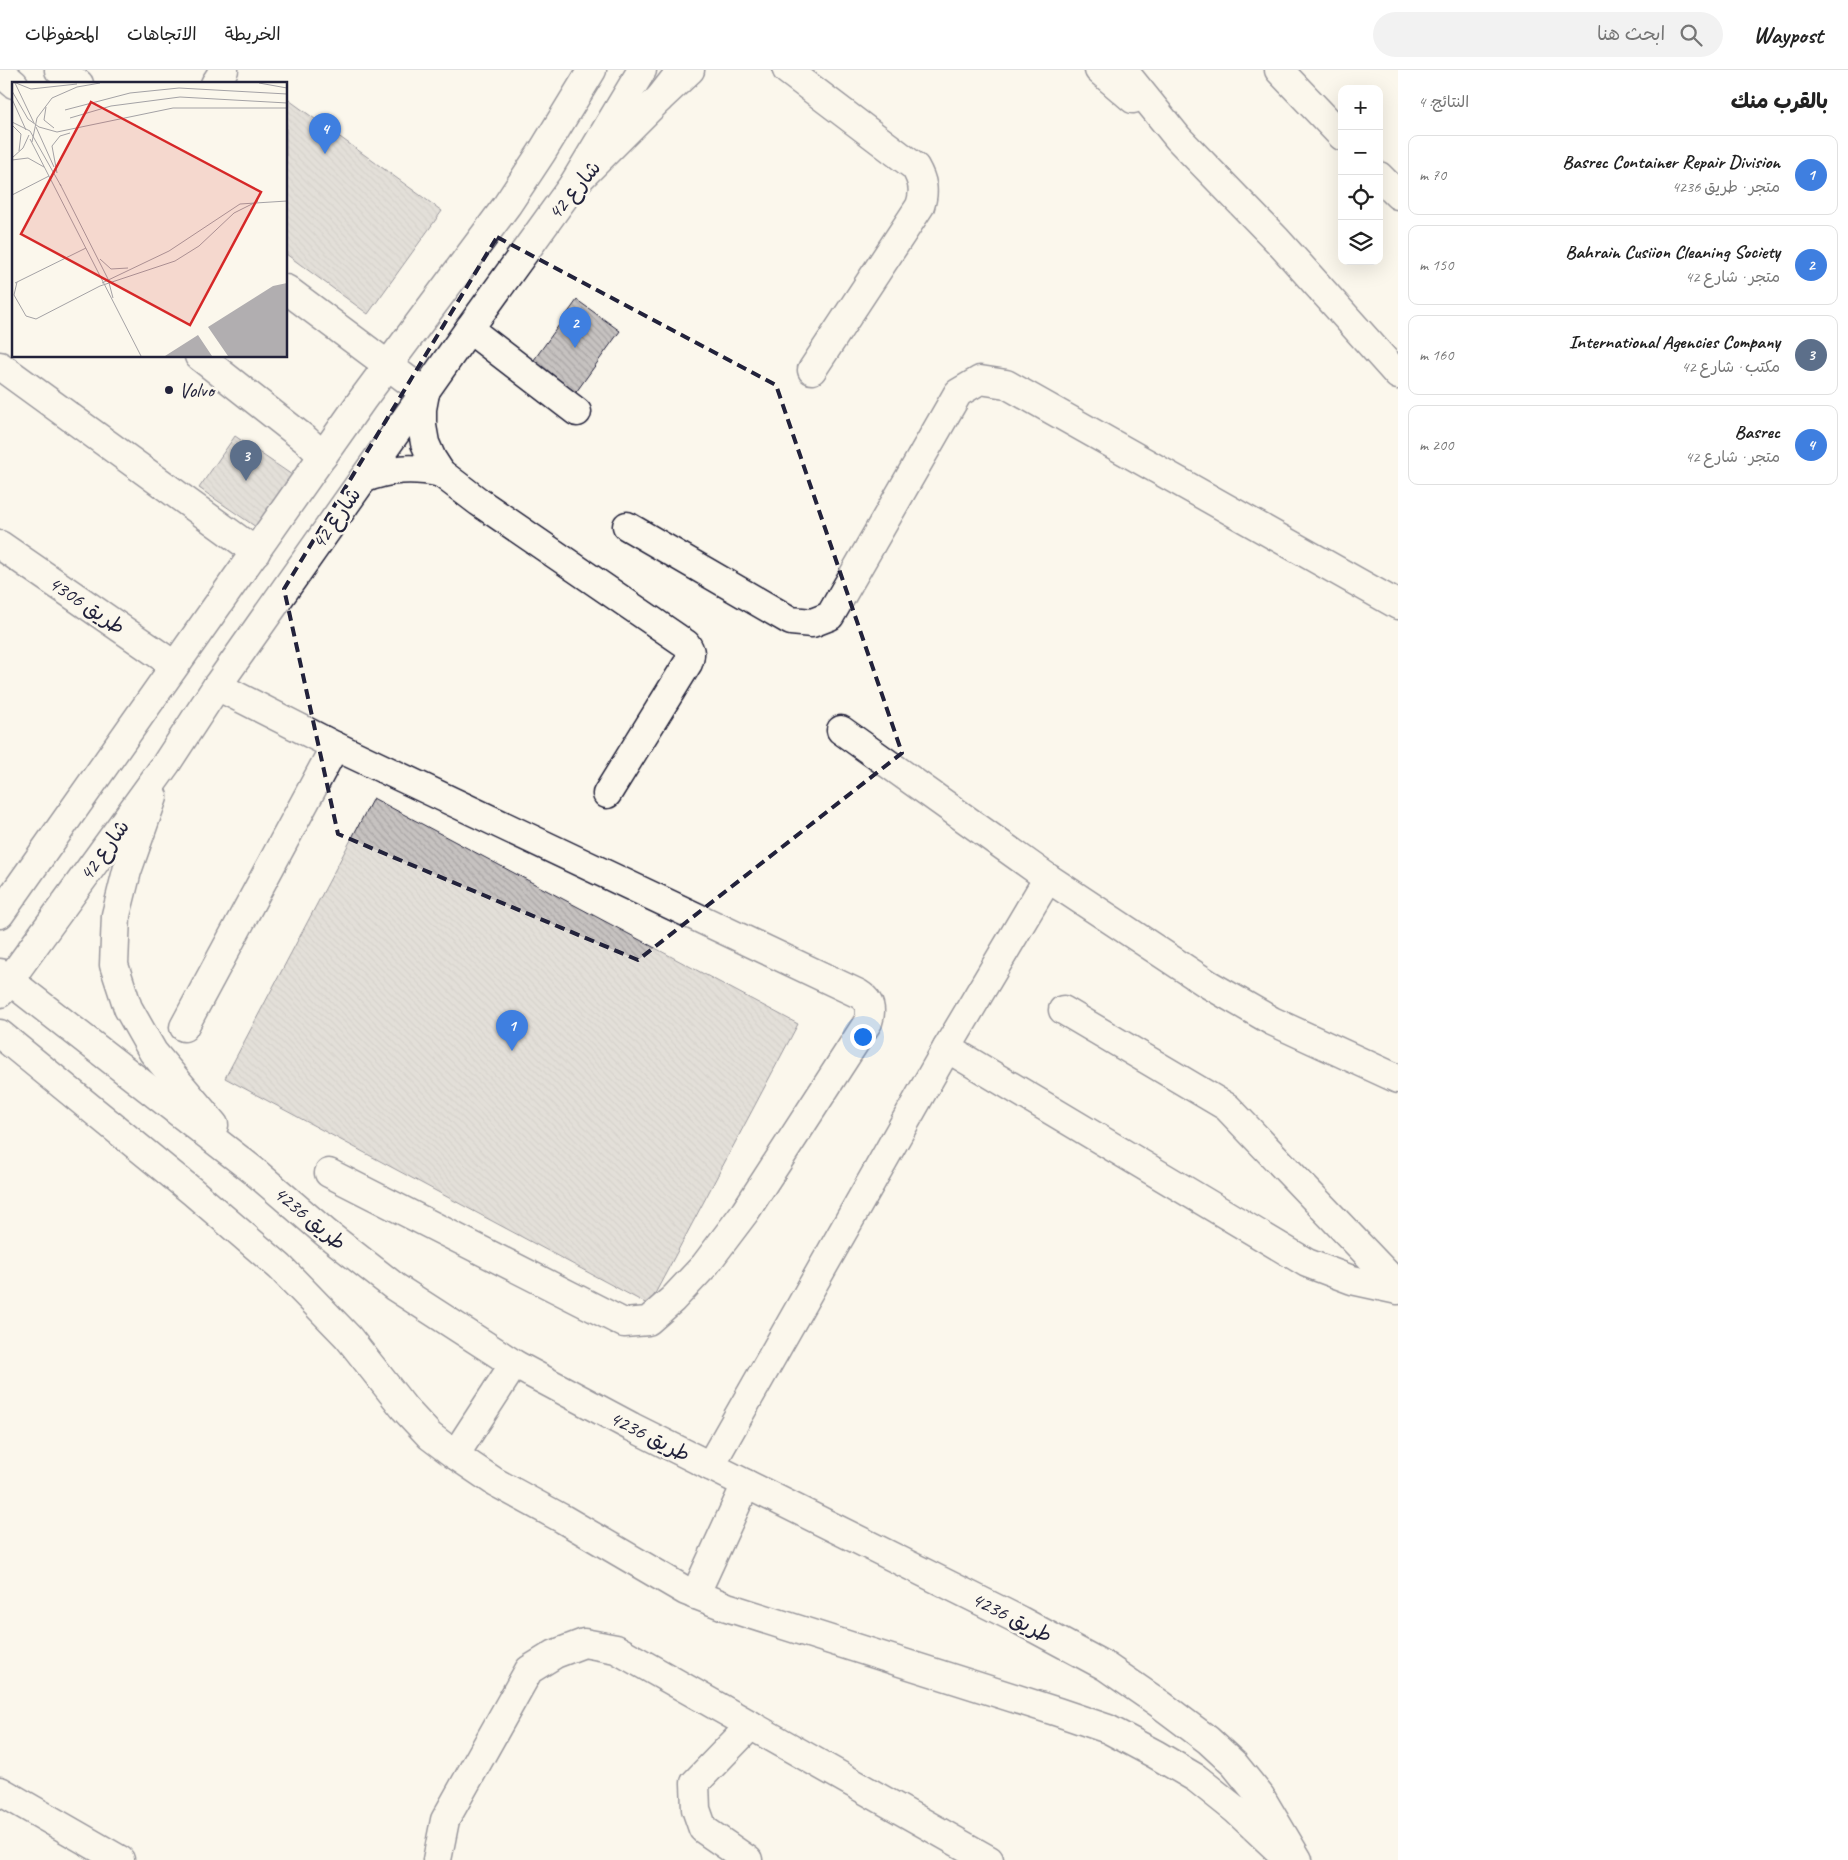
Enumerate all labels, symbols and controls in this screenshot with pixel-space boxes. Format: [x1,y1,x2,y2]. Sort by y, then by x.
search box [1373,12,1723,57]
text: Waypost [1753,20,1823,50]
icon: search [1677,21,1705,49]
text: ابحث هنا [1597,22,1665,46]
text: المحفوظات [25,23,99,45]
text: الاتجاهات [127,23,197,45]
text: الخريطة [225,23,281,45]
inset map [12,82,288,358]
map controls [1338,85,1383,265]
button: + [1338,85,1383,130]
text: بالقرب منك [1731,88,1828,114]
text: النتائج: 4 [1418,92,1469,112]
pin: 4 [309,113,341,154]
button: − [1338,130,1383,175]
text: Basrec Container Repair Division [1562,150,1780,174]
street label: شارع 42 [542,155,608,226]
text: 70 m [1419,165,1446,185]
text: 1 [1807,165,1815,185]
button: locate [1338,175,1383,220]
text: متجر · طريق 4236 [1672,177,1780,197]
button: layers [1338,220,1383,265]
text: Bahrain Cusiion Cleaning Society [1565,240,1780,264]
text: 150 m [1419,255,1453,275]
text: 2 [1807,255,1815,275]
text: متجر · شارع 42 [1685,267,1780,287]
pin: 2 [559,307,591,348]
text: International Agencies Company [1569,330,1780,354]
text: 160 m [1419,345,1453,365]
text: 3 [1807,345,1815,365]
text: مكتب · شارع 42 [1681,357,1780,377]
place label: Volvo [179,377,217,403]
marker: Volvo [163,384,175,396]
text: Basrec [1734,420,1780,444]
text: 200 m [1419,435,1453,455]
text: 4 [1807,435,1815,455]
pin: 3 [230,440,262,481]
text: متجر · شارع 42 [1685,447,1780,467]
street label: شارع 42 [305,482,368,555]
street label: طريق 4306 [44,570,130,640]
street label: شارع 42 [73,814,137,887]
pin: 1 [496,1010,528,1051]
your location [850,1024,876,1050]
street label: طريق 4236 [268,1180,352,1256]
street label: طريق 4236 [605,1405,695,1467]
street label: طريق 4236 [967,1586,1057,1648]

